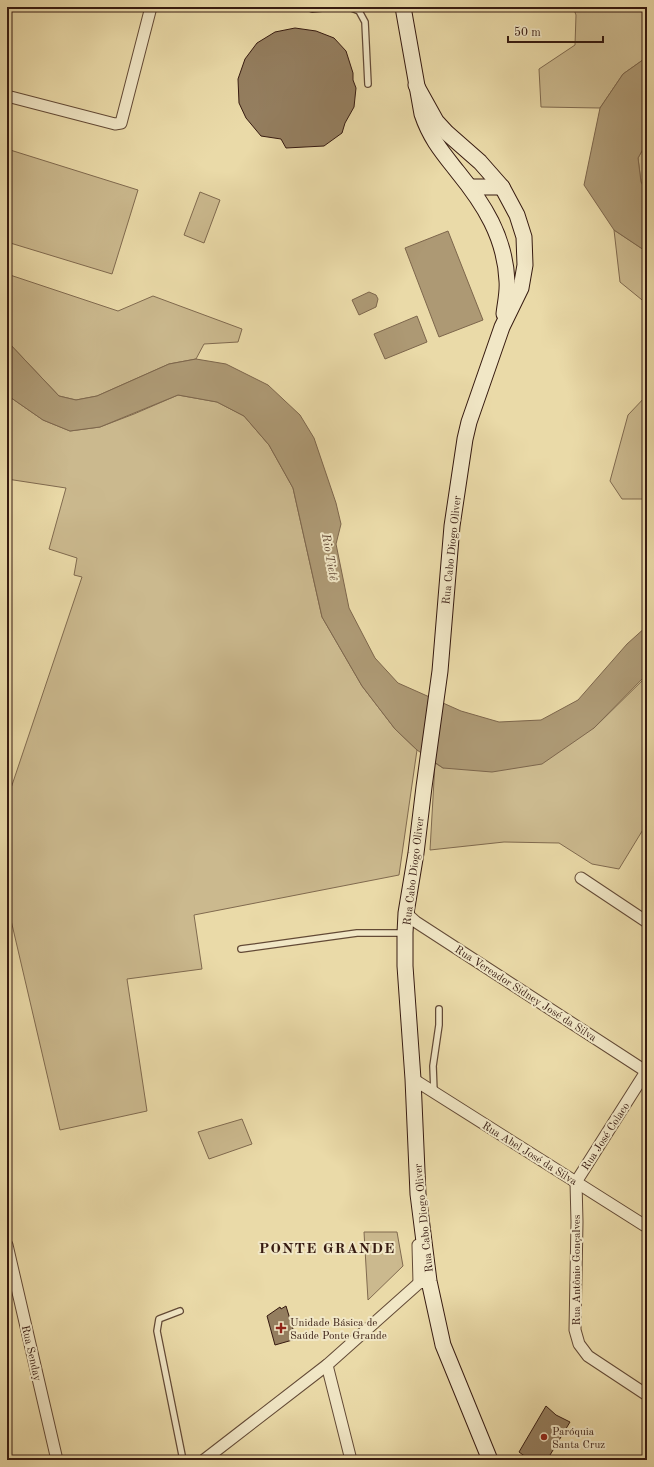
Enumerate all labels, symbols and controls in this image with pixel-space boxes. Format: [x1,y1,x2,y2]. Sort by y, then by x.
scale bar [508,18,603,44]
text: 50 m [514,26,541,39]
street label: Rua Cabo Diogo Oliver [441,495,464,605]
water label: Rio Tietê [319,532,339,583]
street label: Rua Cabo Diogo Oliver [402,816,427,926]
street label: Rua Vereador Sidney José da Silva [452,944,598,1044]
street label: Rua José Colaco [580,1101,632,1173]
street label: Rua Abel José da Silva [480,1121,579,1188]
street label: Rua Cabo Diogo Oliver [413,1162,436,1273]
street label: Rua Antônio Gonçalves [572,1214,583,1326]
district label: PONTE GRANDE [259,1242,395,1257]
place label: Unidade Básica de Saúde Ponte Grande [290,1318,387,1342]
marker: Unidade Básica de Saúde Ponte Grande [275,1322,287,1334]
street label: Rua Senday [19,1324,42,1382]
place label: Paróquia Santa Cruz [552,1427,605,1451]
marker: Paróquia Santa Cruz [539,1432,549,1442]

